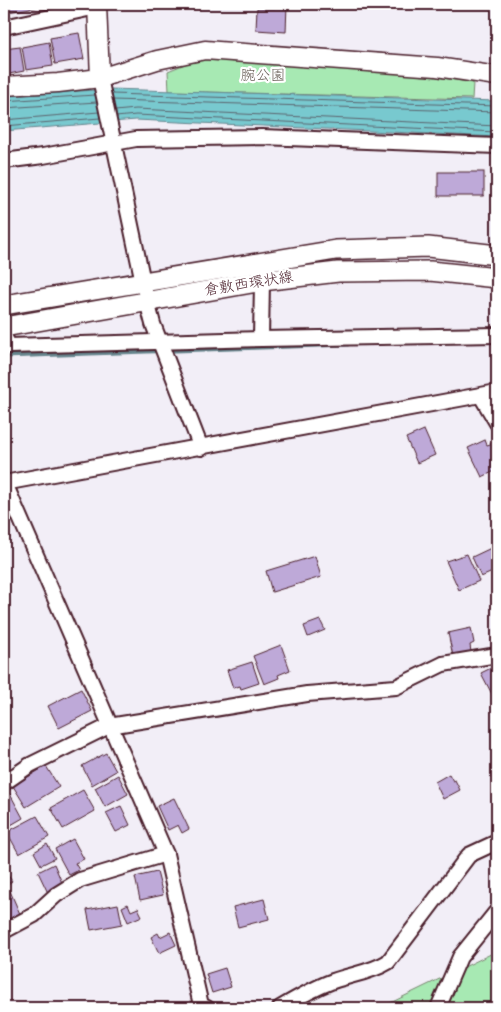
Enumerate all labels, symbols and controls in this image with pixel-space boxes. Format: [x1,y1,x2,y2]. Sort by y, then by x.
park label: 腕公園 [240,68,286,86]
street label: 倉敷西環状線 [203,268,295,301]

